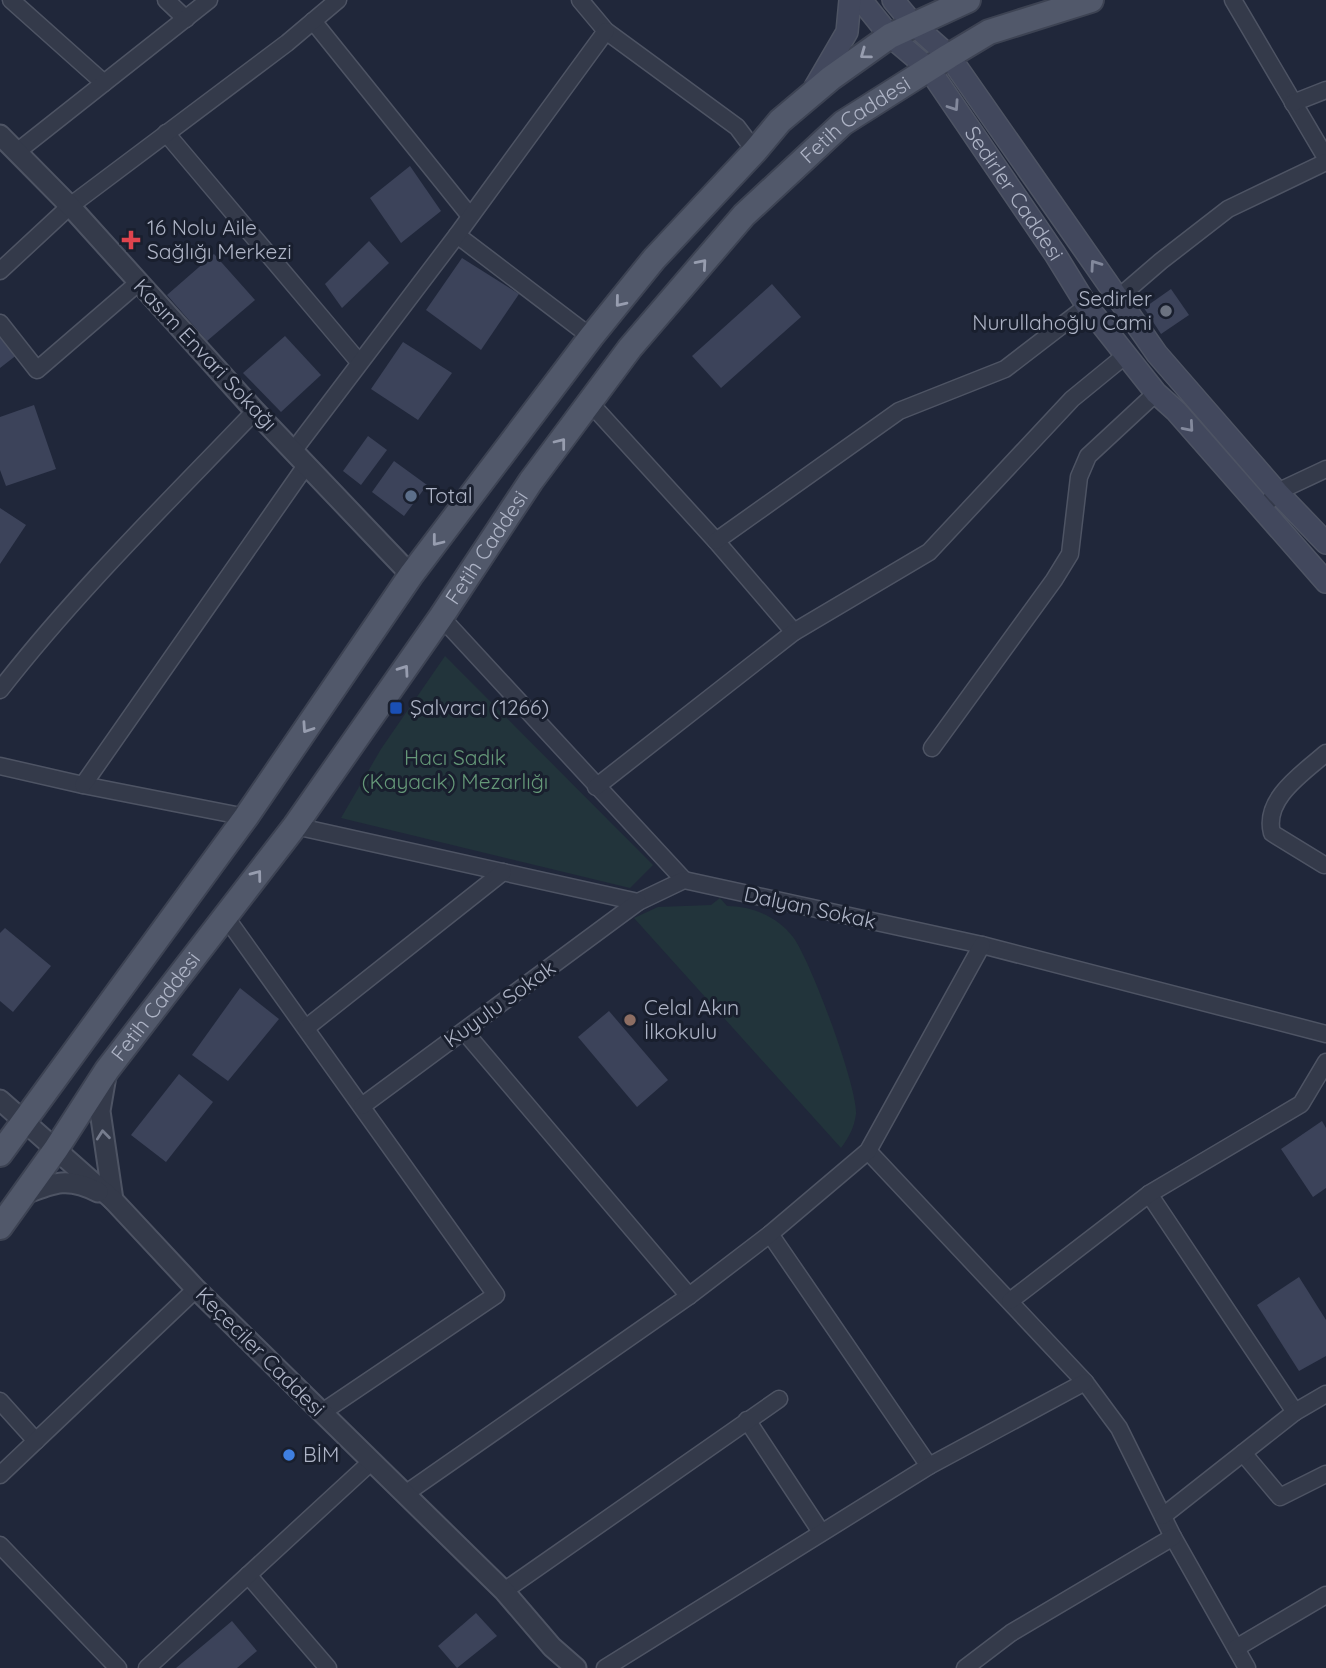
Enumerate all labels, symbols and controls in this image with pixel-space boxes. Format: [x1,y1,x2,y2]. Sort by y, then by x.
one-way arrow [860,46,873,58]
street label: Fetih Caddesi [794,70,915,168]
one-way arrow [946,98,959,111]
street label: Sedirler Caddesi [960,121,1070,265]
place label: 16 Nolu Aile Sağlığı Merkezi [147,214,292,264]
marker: 16 Nolu Aile Sağlığı Merkezi [121,230,141,250]
one-way arrow [694,260,706,273]
one-way arrow [1091,260,1103,273]
street label: Kasım Envari Sokağı [129,273,283,436]
place label: Sedirler Nurullahoğlu Cami [972,285,1152,335]
one-way arrow [615,294,628,306]
marker: Sedirler Nurullahoğlu Cami [1158,303,1174,319]
one-way arrow [1181,419,1193,432]
one-way arrow [552,438,565,450]
place label: Total [425,482,473,508]
street label: Fetih Caddesi [439,485,533,609]
marker: Total [403,488,419,504]
one-way arrow [433,533,446,546]
one-way arrow [396,665,408,678]
place label: Şalvarcı (1266) [410,694,549,720]
marker: Şalvarcı (1266) [388,700,404,716]
one-way arrow [302,720,315,733]
park label: Hacı Sadık (Kayacık) Mezarlığı [362,744,548,794]
one-way arrow [248,870,261,883]
street label: Dalyan Sokak [742,880,879,934]
street label: Fetih Caddesi [105,946,205,1066]
street label: Kuyulu Sokak [438,954,560,1052]
place label: Celal Akın İlkokulu [644,994,739,1044]
marker: Celal Akın İlkokulu [622,1012,638,1028]
one-way arrow [96,1129,111,1140]
street label: Keçeciler Caddesi [191,1281,331,1421]
place label: BİM [303,1441,339,1467]
marker: BİM [281,1447,297,1463]

